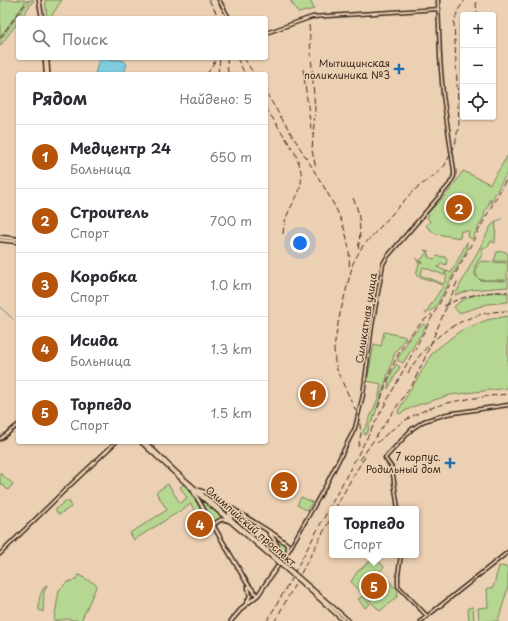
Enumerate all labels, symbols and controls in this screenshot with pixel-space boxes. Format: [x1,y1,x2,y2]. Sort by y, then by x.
map controls [460,12,496,120]
button: + [460,12,496,48]
search box [16,16,268,60]
icon: search [30,27,52,49]
text: Поиск [62,27,108,50]
button: − [460,48,496,84]
place label: Мытищинская поликлиника №3 [304,55,390,82]
marker: Мытищинская поликлиника №3 [393,63,405,75]
button: locate [460,84,496,120]
text: Рядом [32,85,87,111]
text: Найдено: 5 [180,89,252,108]
text: Медцентр 24 [70,136,171,159]
text: 1 [42,147,48,166]
text: 650 m [210,147,252,166]
text: Больница [70,159,131,178]
pin: 2 [446,193,472,223]
text: Строитель [70,200,149,223]
text: 2 [40,211,50,230]
text: 700 m [210,211,252,230]
text: Спорт [70,223,109,242]
your location [290,233,310,253]
text: Коробка [70,264,137,287]
street label: Силикатная улица [351,271,380,364]
text: 3 [41,275,49,294]
text: 1.0 km [211,275,252,294]
text: Спорт [70,287,109,306]
text: Исида [70,328,119,351]
text: 4 [41,339,49,358]
text: 1.3 km [211,339,252,358]
text: Больница [70,351,131,370]
pin: 1 [300,379,326,409]
text: Торпедо [70,392,132,415]
text: 5 [41,403,49,422]
text: 1.5 km [211,403,252,422]
text: Спорт [70,415,109,434]
place label: 7 корпус. Родильный дом [366,449,441,476]
marker: 7 корпус. Родильный дом [444,457,456,469]
pin: 3 [271,470,297,500]
street label: Олимпийский проспект [203,482,300,569]
popup [329,506,419,558]
pin: 4 [187,509,213,539]
text: Торпедо [343,511,405,534]
text: Спорт [343,534,382,553]
pin: 5 [361,571,387,601]

